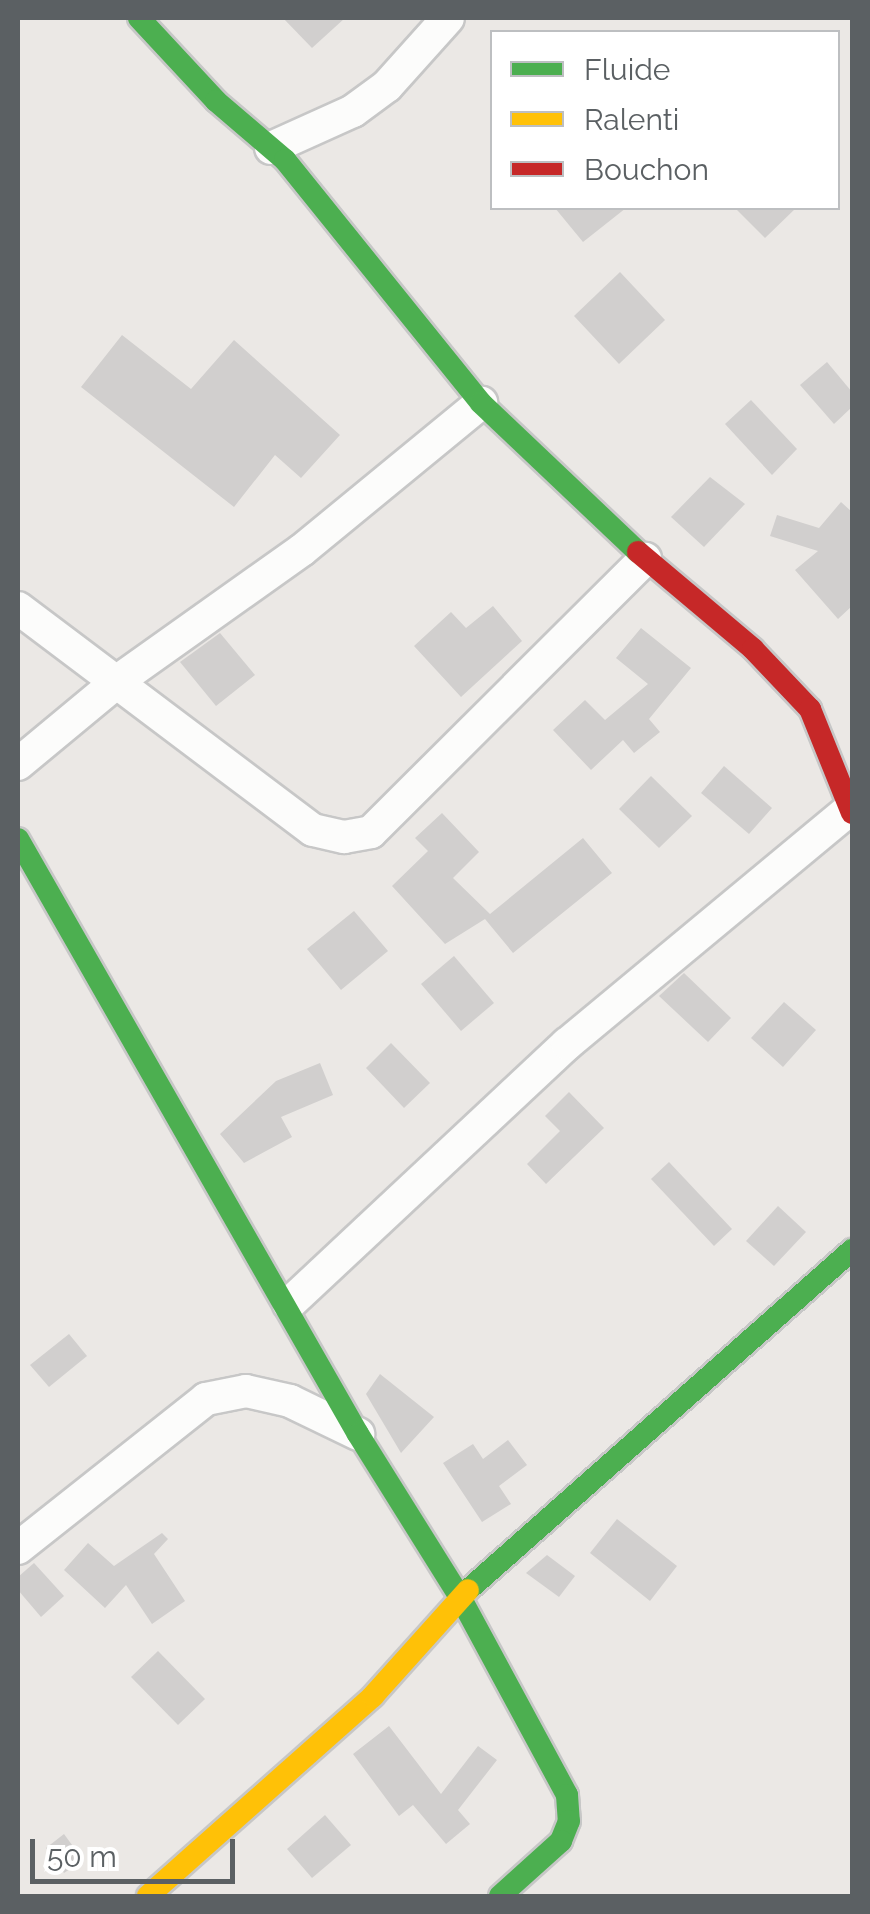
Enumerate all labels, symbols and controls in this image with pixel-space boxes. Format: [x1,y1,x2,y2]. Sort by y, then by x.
legend [490,30,840,210]
text: Fluide [584,52,670,87]
text: Ralenti [584,102,679,137]
text: Bouchon [584,152,709,187]
scale bar [35,1819,240,1881]
text: 50 m [47,1839,117,1874]

